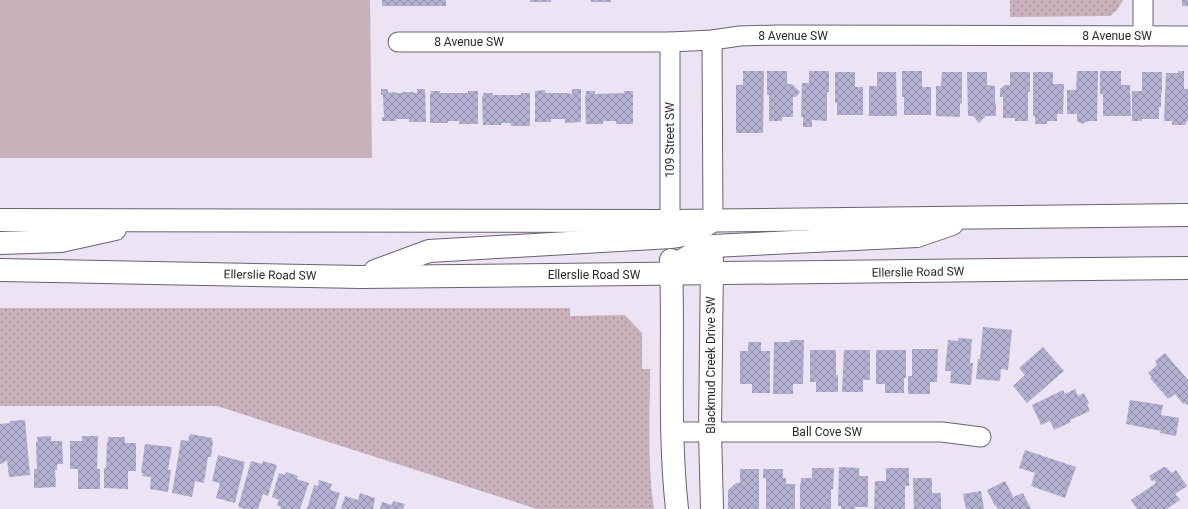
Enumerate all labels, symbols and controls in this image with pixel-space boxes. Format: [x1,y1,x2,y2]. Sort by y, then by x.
street label: 8 Avenue SW [758,29,828,43]
street label: 8 Avenue SW [1082,29,1152,43]
street label: 8 Avenue SW [434,35,504,49]
street label: 109 Street SW [663,102,677,178]
street label: Ellerslie Road SW [872,264,965,280]
street label: Ellerslie Road SW [224,267,317,283]
street label: Ellerslie Road SW [548,268,641,282]
street label: Blackmud Creek Drive SW [704,296,718,434]
street label: Ball Cove SW [792,425,862,439]

